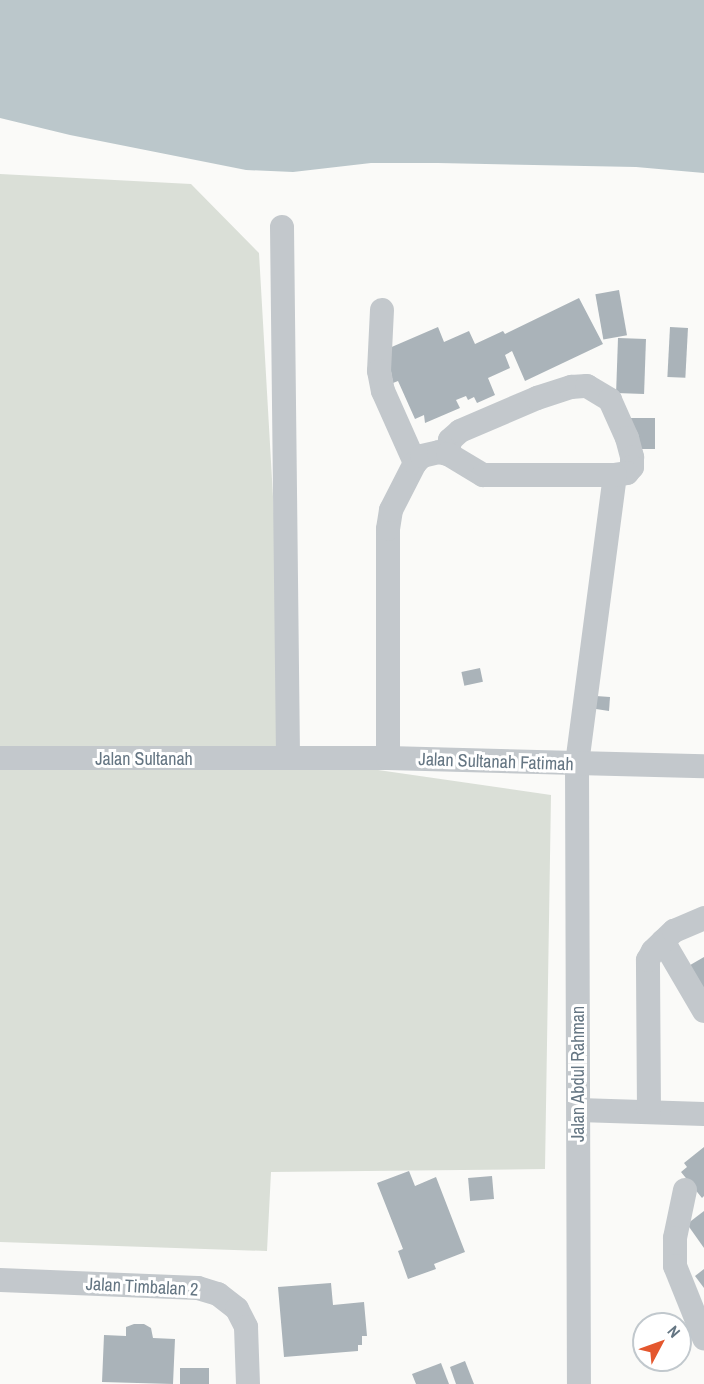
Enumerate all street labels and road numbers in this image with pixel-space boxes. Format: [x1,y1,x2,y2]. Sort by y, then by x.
street label: Jalan Sultanah [95,748,193,770]
street label: Jalan Sultanah Fatimah [418,748,574,776]
street label: Jalan Abdul Rahman [567,1005,589,1143]
street label: Jalan Timbalan 2 [85,1273,199,1301]

